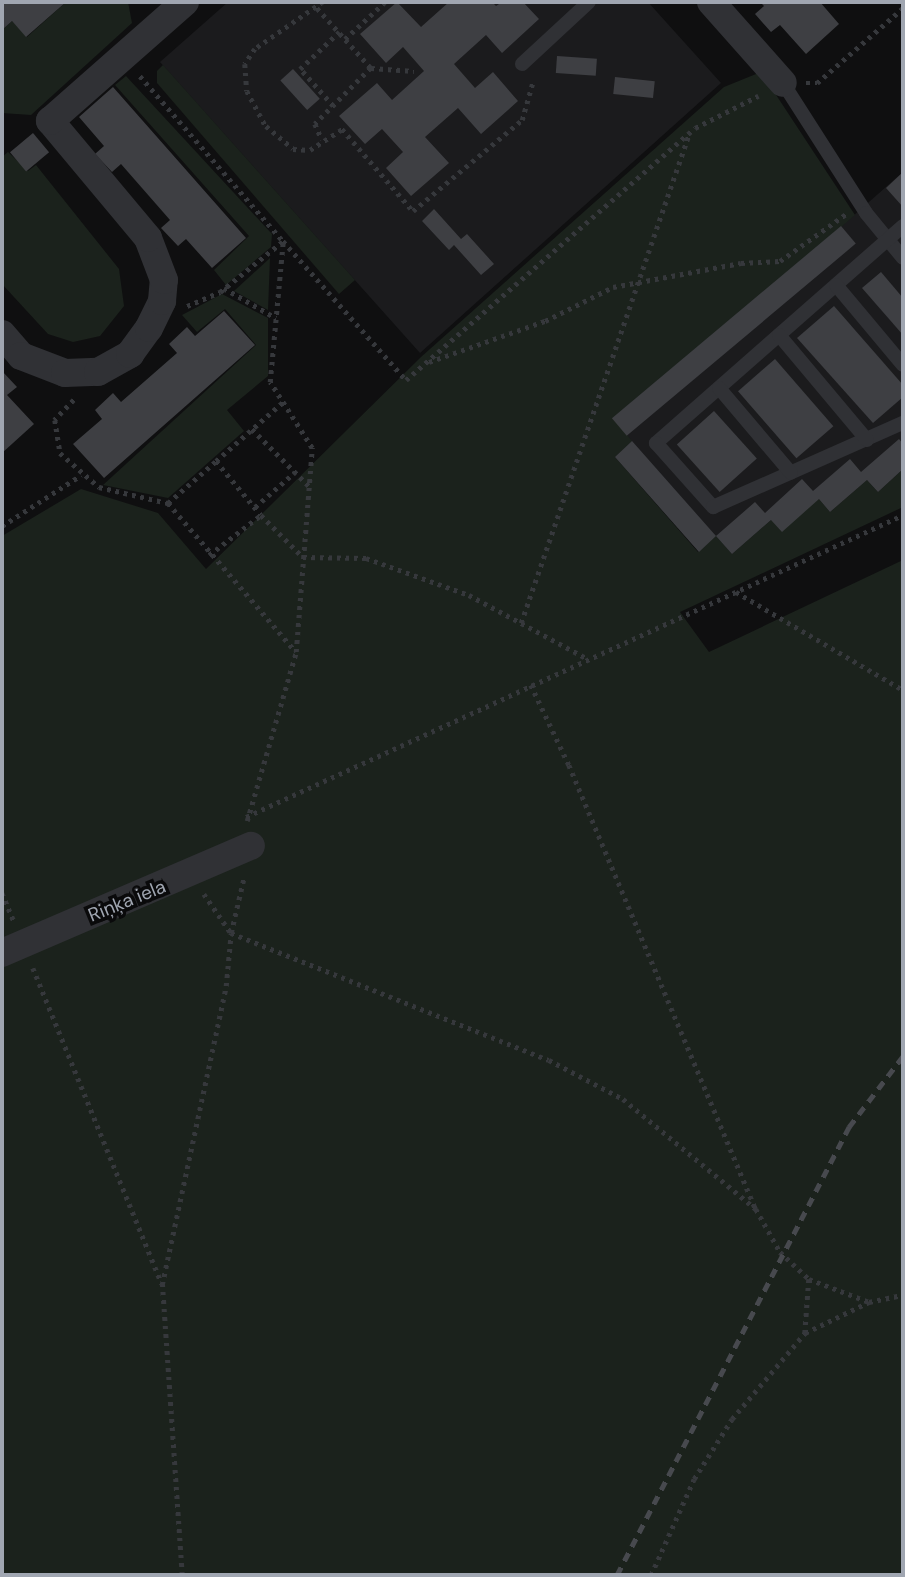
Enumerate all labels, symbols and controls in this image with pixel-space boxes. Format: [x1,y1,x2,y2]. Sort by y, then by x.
street label: Riņķa iela [85,875,169,927]

